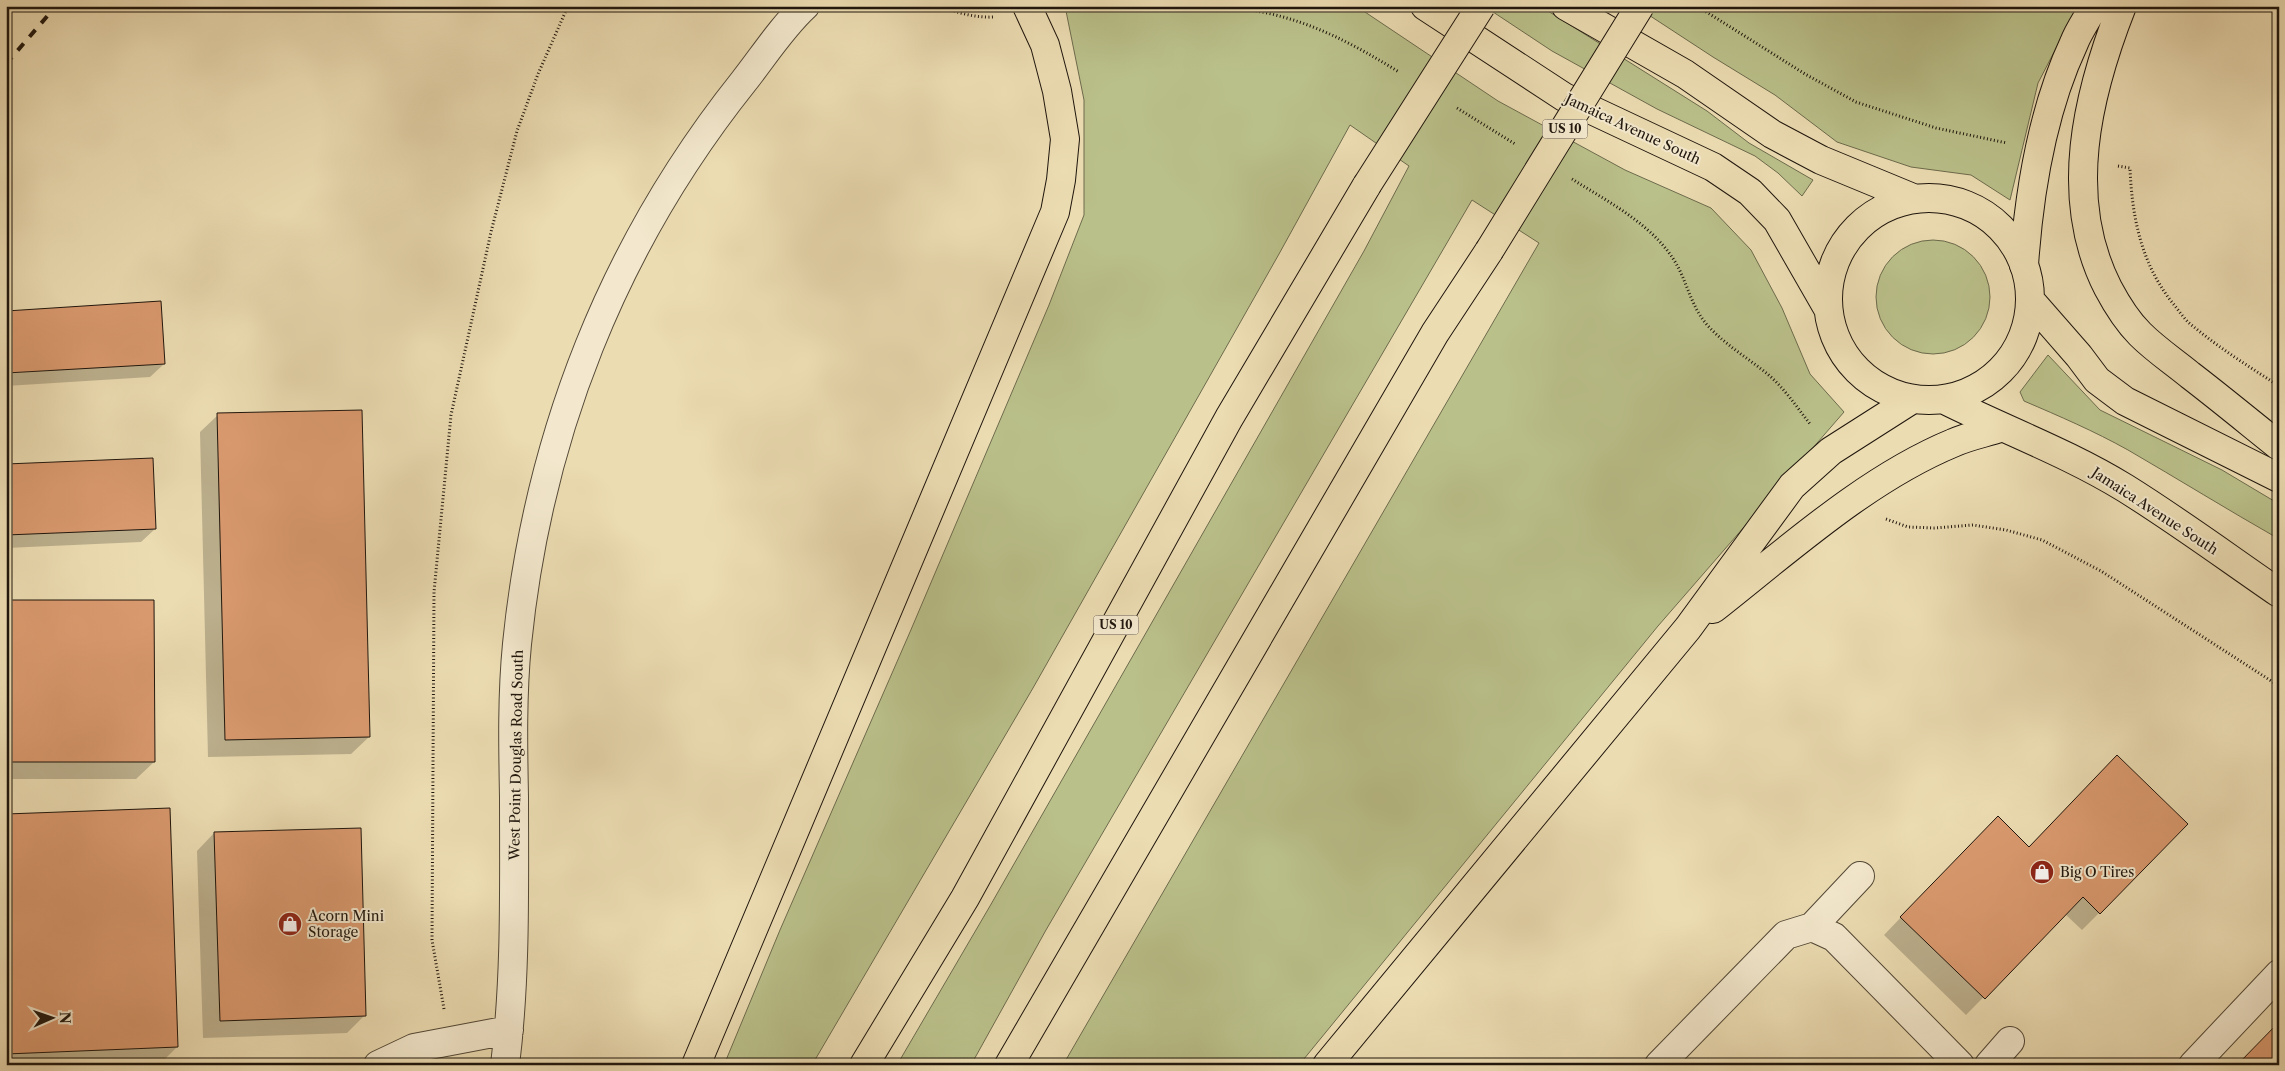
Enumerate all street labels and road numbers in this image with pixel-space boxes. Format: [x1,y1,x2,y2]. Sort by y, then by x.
street label: Jamaica Avenue South [1561,89,1704,168]
road number: US 10 [1542,120,1588,138]
street label: Jamaica Avenue South [2087,462,2222,559]
road number: US 10 [1094,616,1138,634]
street label: West Point Douglas Road South [505,649,527,862]

